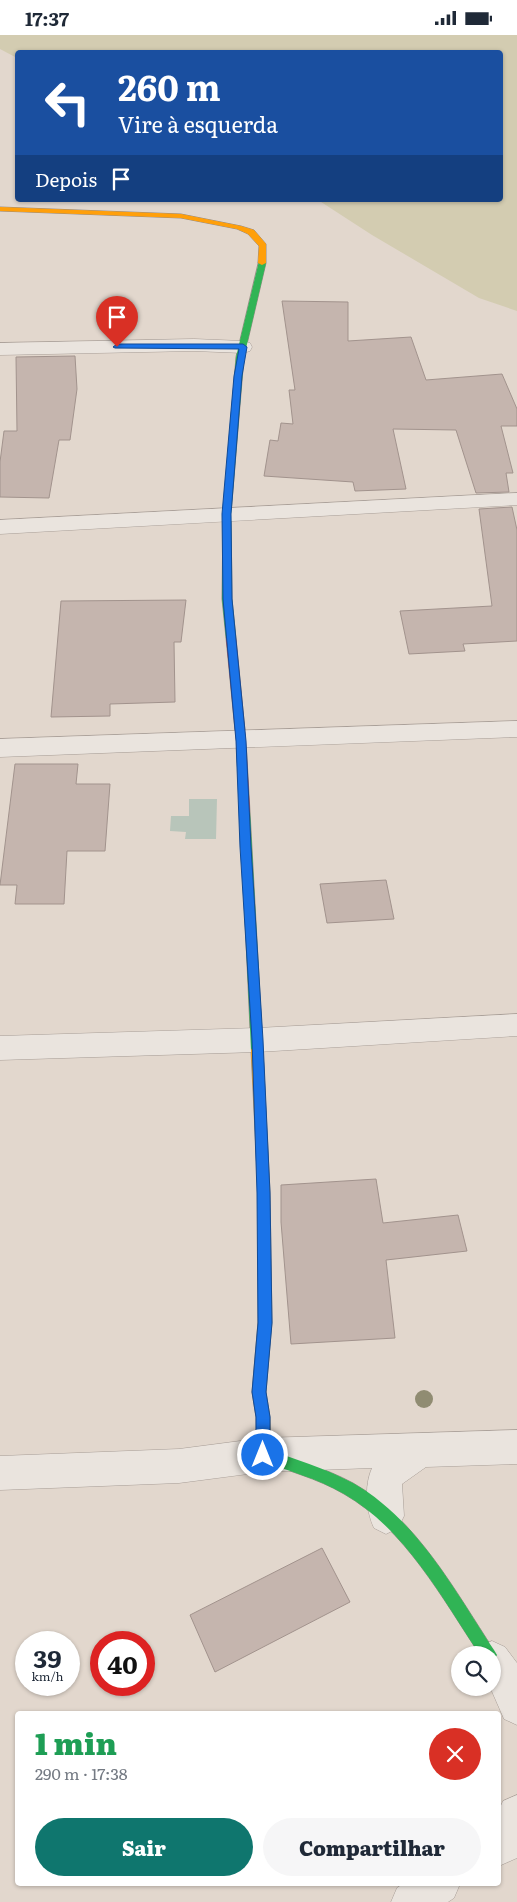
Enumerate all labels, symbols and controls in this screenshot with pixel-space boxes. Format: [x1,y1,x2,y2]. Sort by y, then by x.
text: 17:37 [25,4,69,32]
text: 260 m [118,60,221,112]
icon: left [35,70,100,135]
text: Vire à esquerda [118,107,278,140]
text: Depois [35,165,97,193]
icon: arrive [107,165,135,193]
pin [96,296,138,347]
icon: arrive [103,303,131,331]
position arrow [236,1428,288,1480]
speed limit sign: 40 [90,1631,155,1696]
text: 39 [33,1639,62,1676]
map controls [451,1646,501,1696]
button: search [451,1646,501,1696]
text: km/h [32,1667,63,1685]
text: 1 min [35,1720,117,1764]
button: close [429,1728,481,1780]
text: 290 m · 17:38 [35,1761,128,1785]
button: Sair [35,1818,253,1876]
button: Compartilhar [263,1818,481,1876]

